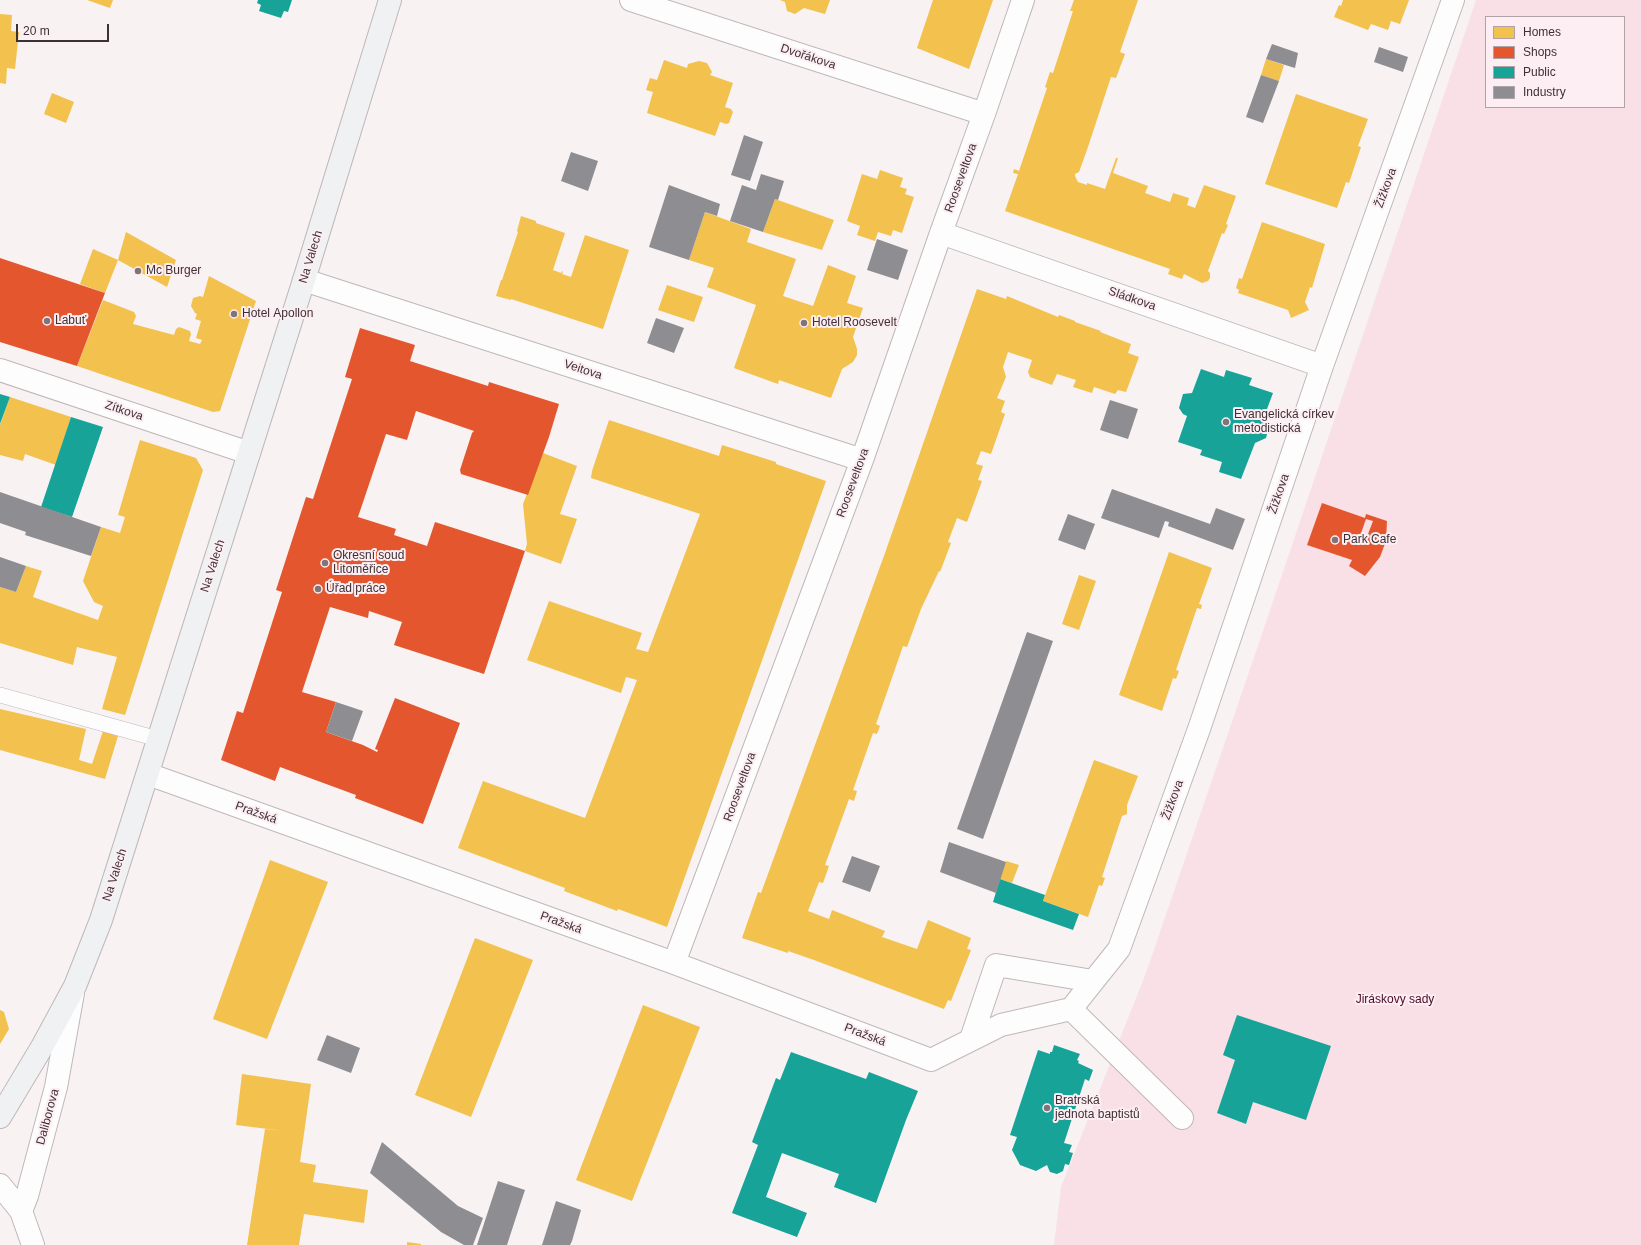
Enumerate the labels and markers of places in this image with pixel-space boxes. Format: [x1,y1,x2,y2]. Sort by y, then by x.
place label: Mc Burger [146,264,201,278]
marker: Mc Burger [133,266,143,276]
place label: Hotel Apollon [242,307,313,321]
marker: Hotel Apollon [229,309,239,319]
place label: Labuť [55,314,86,328]
marker: Labuť [42,316,52,326]
place label: Hotel Roosevelt [812,316,897,330]
marker: Hotel Roosevelt [799,318,809,328]
place label: Evangelická církev metodistická [1234,408,1334,436]
marker: Evangelická církev metodistická [1221,417,1231,427]
place label: Park Cafe [1343,533,1396,547]
marker: Park Cafe [1330,535,1340,545]
place label: Okresní soud Litoměřice [333,549,404,577]
marker: Okresní soud Litoměřice [320,558,330,568]
place label: Úřad práce [326,582,385,596]
marker: Úřad práce [313,584,323,594]
place label: Bratrská jednota baptistů [1055,1094,1140,1122]
marker: Bratrská jednota baptistů [1042,1103,1052,1113]

